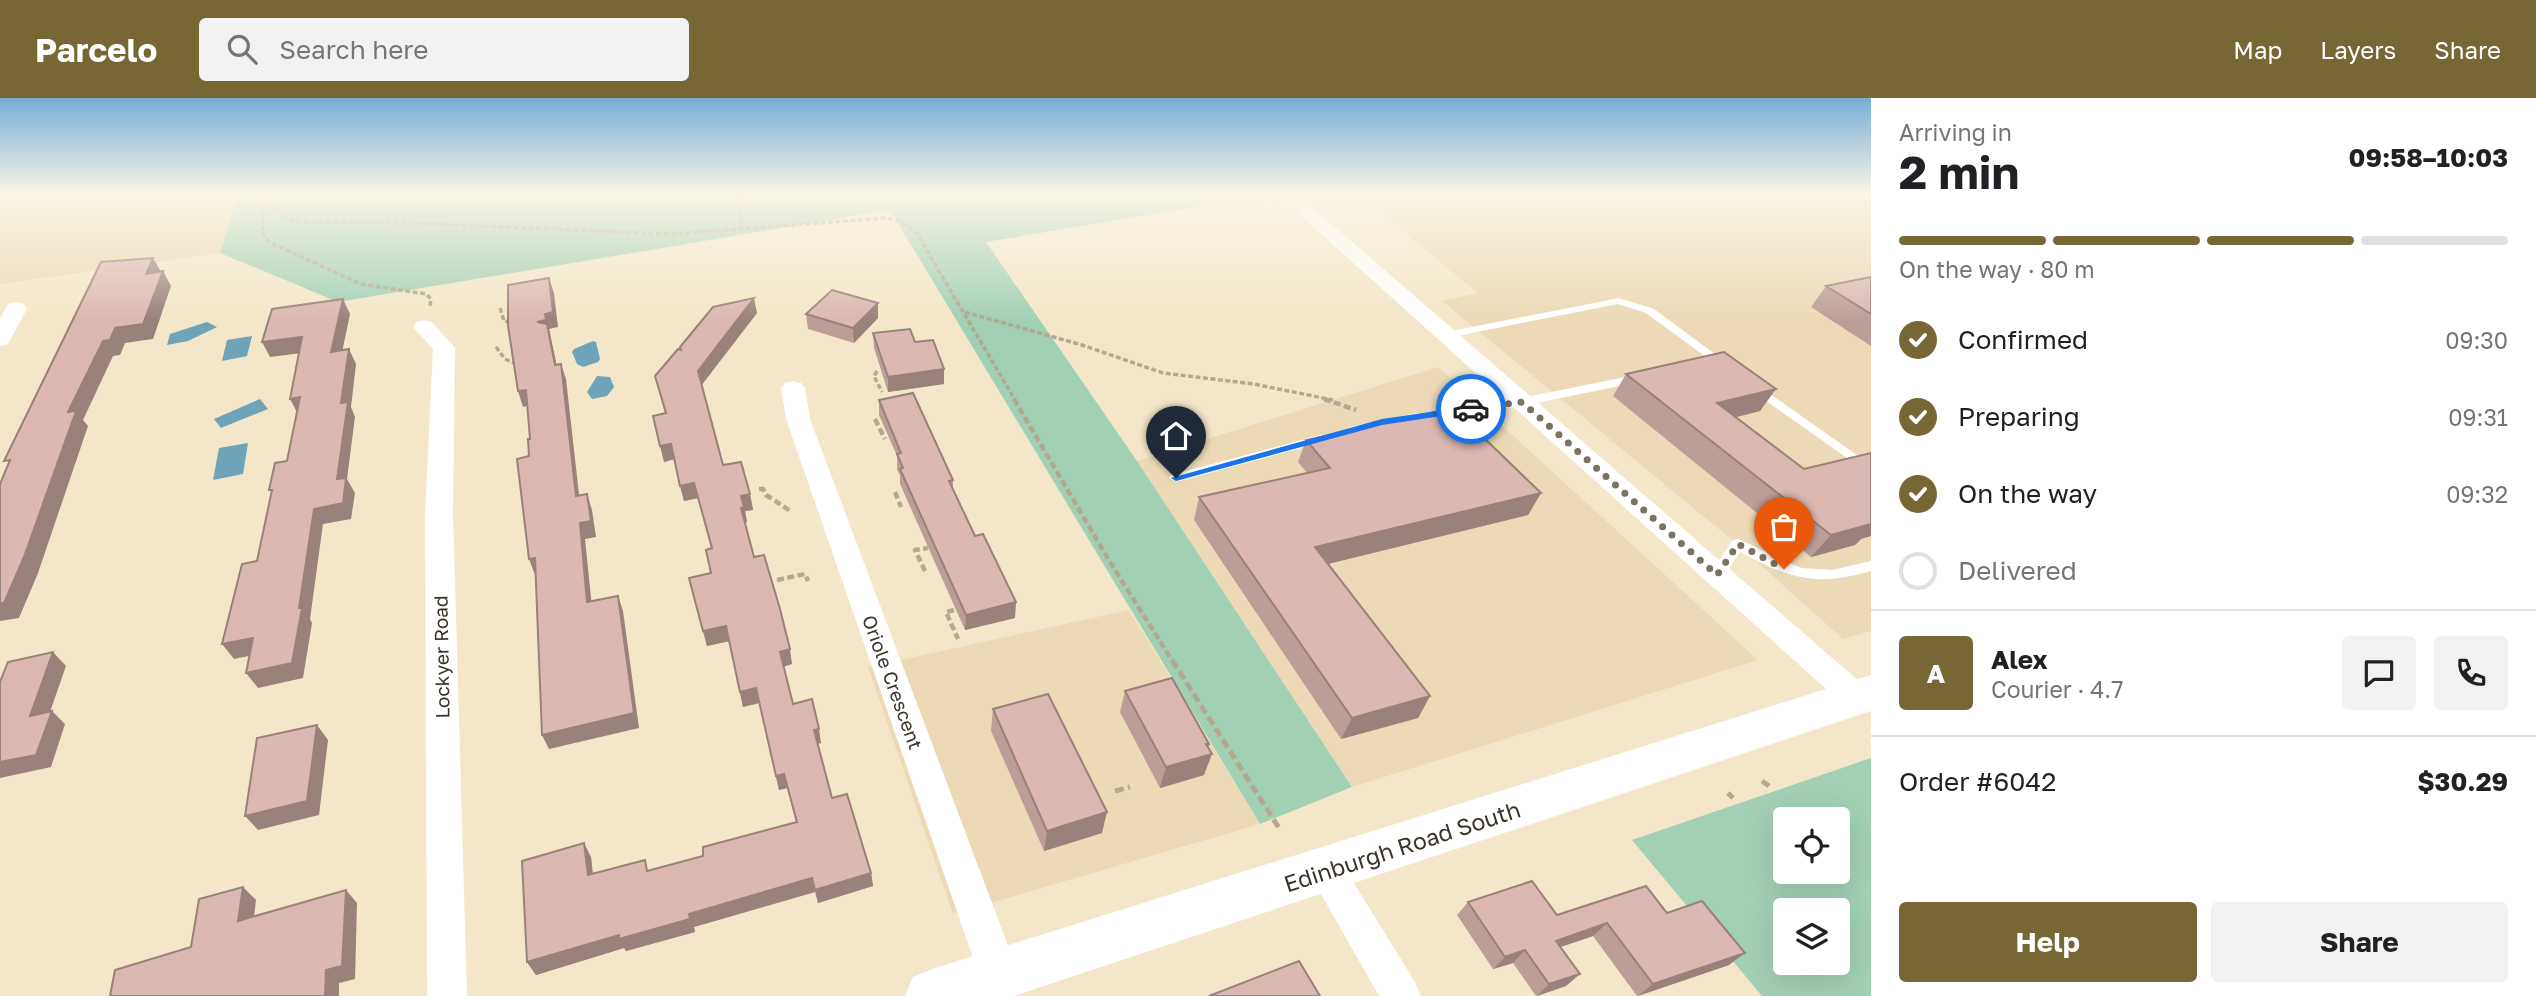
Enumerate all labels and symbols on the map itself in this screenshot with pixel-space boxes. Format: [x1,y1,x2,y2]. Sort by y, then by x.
courier [1436,374,1506,444]
pin [1146,406,1206,478]
pin [1754,497,1814,569]
street label: Lockyer Road [428,595,454,719]
street label: Oriole Crescent [858,612,928,752]
street label: Edinburgh Road South [1280,795,1524,897]

